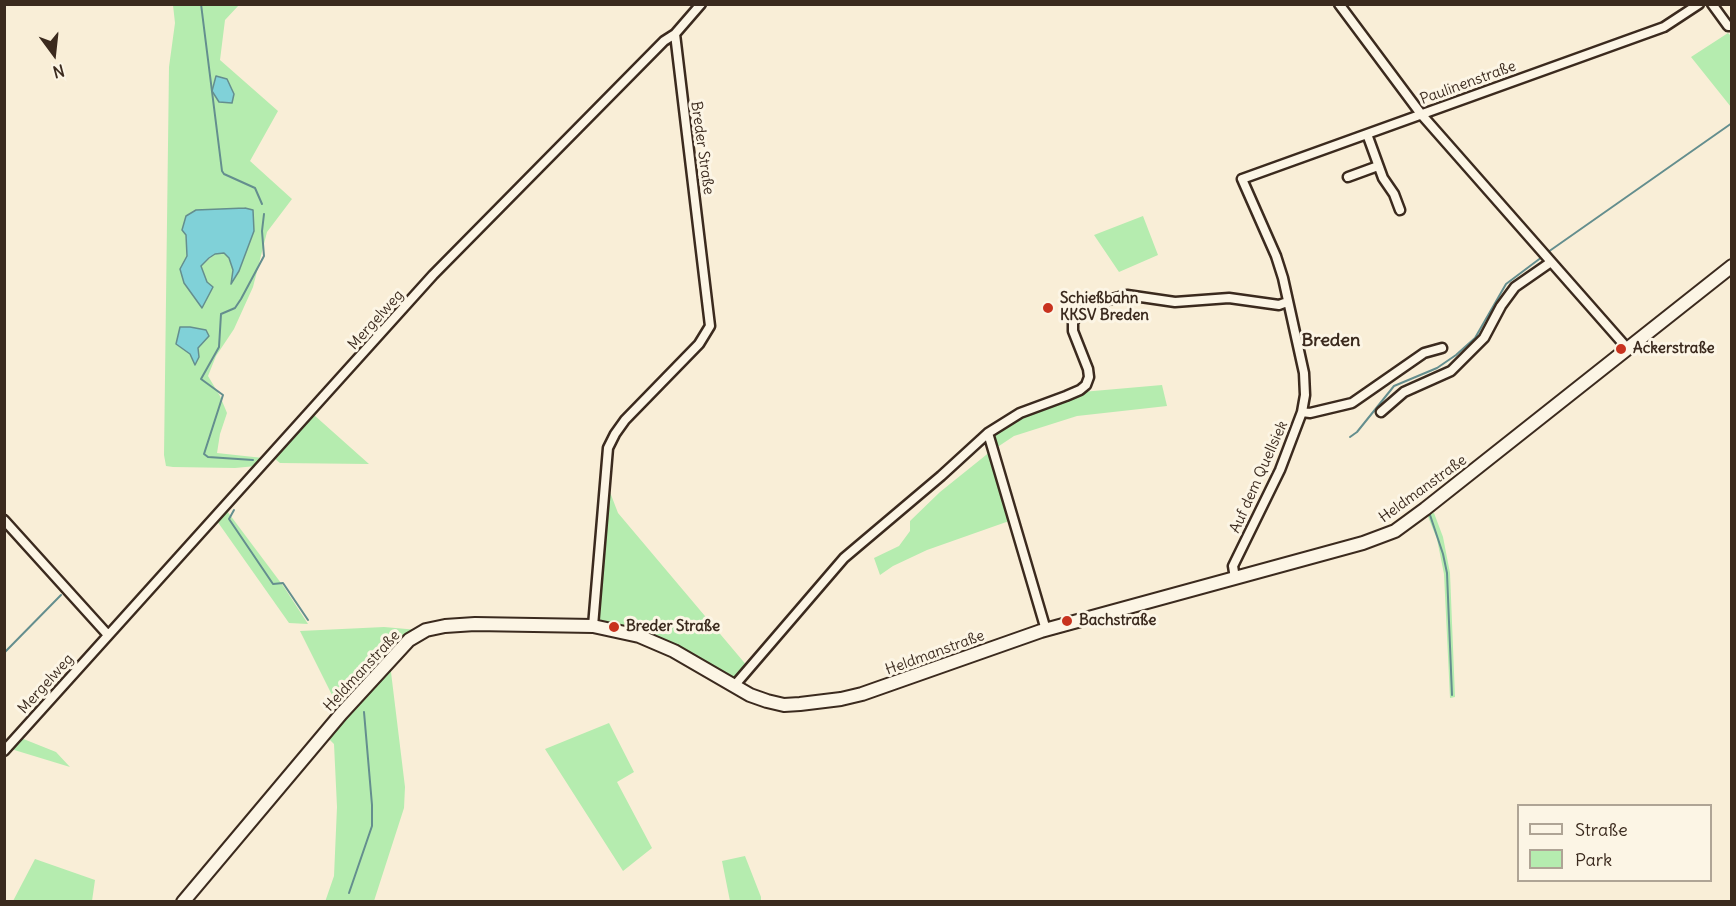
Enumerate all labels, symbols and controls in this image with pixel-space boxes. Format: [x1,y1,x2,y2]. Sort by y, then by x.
north arrow [24,24,84,84]
street label: Paulinenstraße [1418,57,1518,109]
text: N [51,60,67,82]
street label: Breder Straße [687,100,717,196]
street label: Mergelweg [345,286,407,354]
place label: Schießbahn KKSV Breden [1060,290,1149,325]
marker: Schießbahn KKSV Breden [1041,301,1055,315]
district label: Breden [1302,330,1360,352]
place label: Ackerstraße [1633,340,1715,358]
marker: Ackerstraße [1614,342,1628,356]
street label: Auf dem Quellsiek [1226,418,1292,536]
street label: Heldmanstraße [1376,451,1470,527]
place label: Bachstraße [1079,612,1156,630]
marker: Bachstraße [1060,614,1074,628]
place label: Breder Straße [626,618,720,636]
marker: Breder Straße [607,620,621,634]
street label: Heldmanstraße [320,627,404,715]
street label: Heldmanstraße [883,627,987,679]
street label: Mergelweg [15,650,77,718]
legend [1517,804,1712,882]
text: Straße [1575,818,1628,841]
text: Park [1575,848,1612,871]

